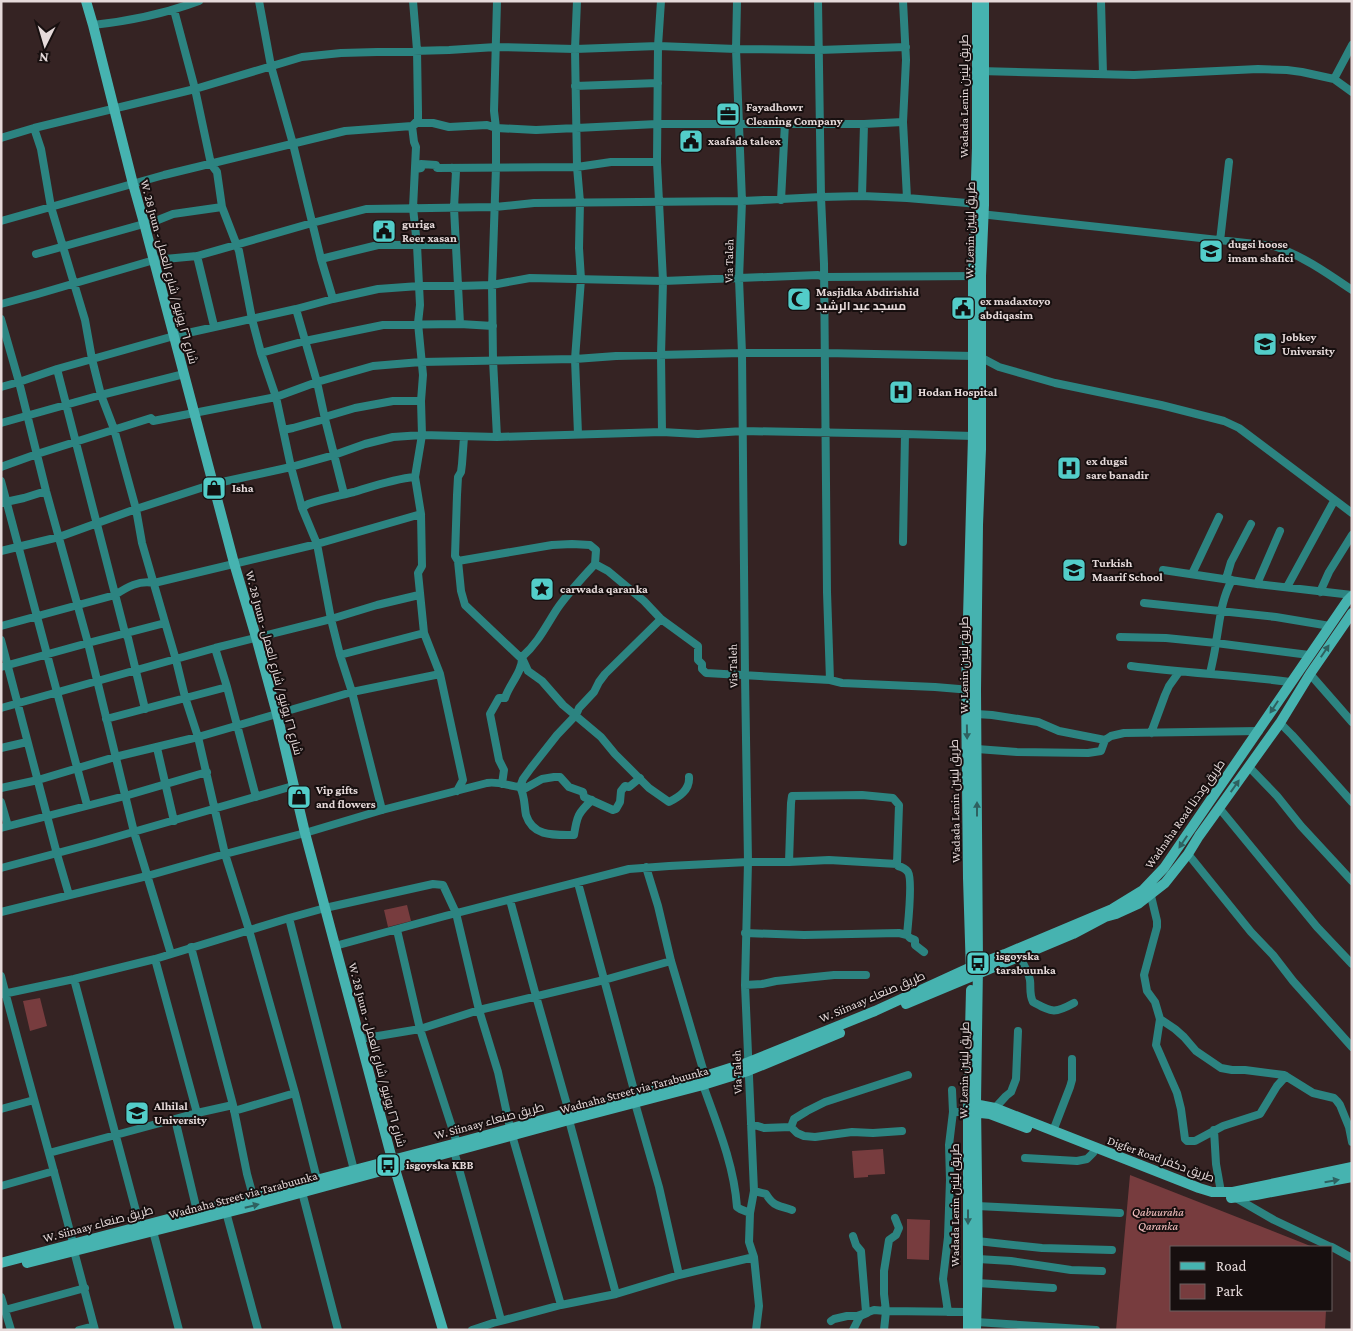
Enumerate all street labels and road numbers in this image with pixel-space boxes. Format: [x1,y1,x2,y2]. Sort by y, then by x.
street label: Wadada Lenin طريق لينين [957,34,971,158]
street label: W. 28 Juun - شارع ٢٦ يونيو / شارع العمل [137,178,200,366]
street label: W. Lenin طريق لينين [962,181,978,279]
street label: Via Taleh [722,238,736,283]
street label: W. 28 Juun - شارع ٢٦ يونيو / شارع العمل [242,569,305,757]
street label: W. Lenin طريق لينين [957,616,971,714]
street label: Via Taleh [726,643,740,688]
street label: Wadada Lenin طريق لينين [947,739,963,863]
street label: Wadnaha Road طريق وددنا [1142,757,1228,871]
street label: W. 28 Juun - شارع ٢٦ يونيو / شارع العمل [345,961,408,1149]
street label: W. Siinaay طريق صنعاء [817,968,927,1026]
street label: W. Lenin طريق لينين [956,1021,972,1119]
street label: Via Taleh [729,1049,745,1094]
street label: Wadnaha Street via Tarabuunka [558,1063,710,1117]
street label: W. Siinaay طريق صنعاء [432,1100,546,1142]
street label: Digfer Road طريق دكفر [1105,1133,1217,1185]
street label: Wadada Lenin طريق لينين [948,1143,962,1267]
street label: Wadnaha Street via Tarabuunka [167,1168,319,1222]
street label: W. Siinaay طريق صنعاء [41,1203,155,1245]

